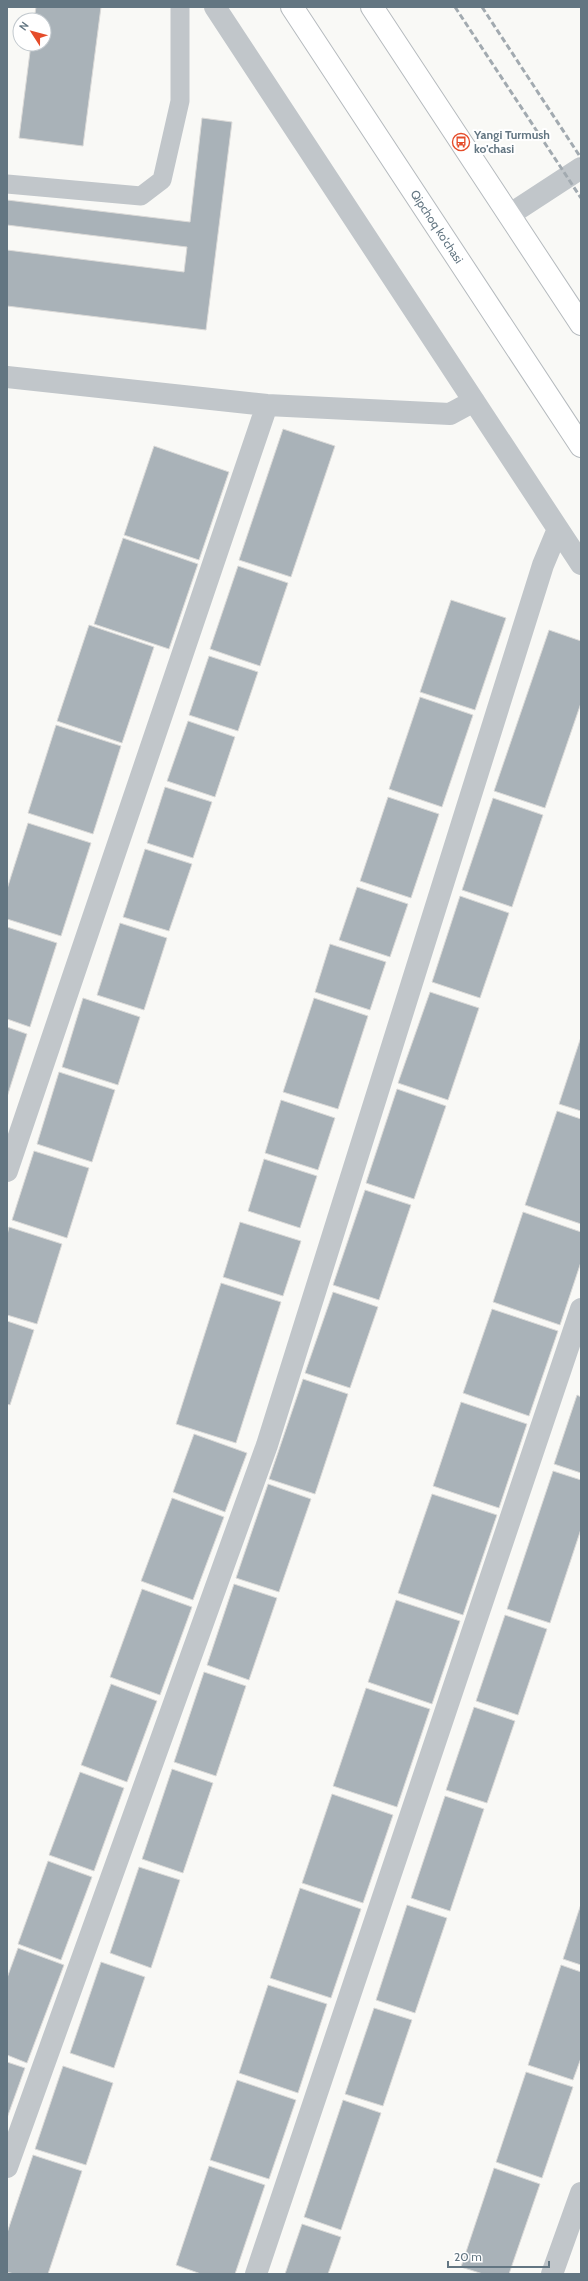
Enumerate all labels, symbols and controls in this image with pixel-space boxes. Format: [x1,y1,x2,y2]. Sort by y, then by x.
north arrow [12,12,52,52]
text: N [16,19,32,33]
place label: Yangi Turmush ko'chasi [473,127,550,156]
bus stop icon: Yangi Turmush ko'chasi [451,132,471,152]
street label: Qipchoq ko'chasi [407,187,467,266]
scale bar [448,2243,549,2269]
text: 20 m [454,2249,482,2264]

